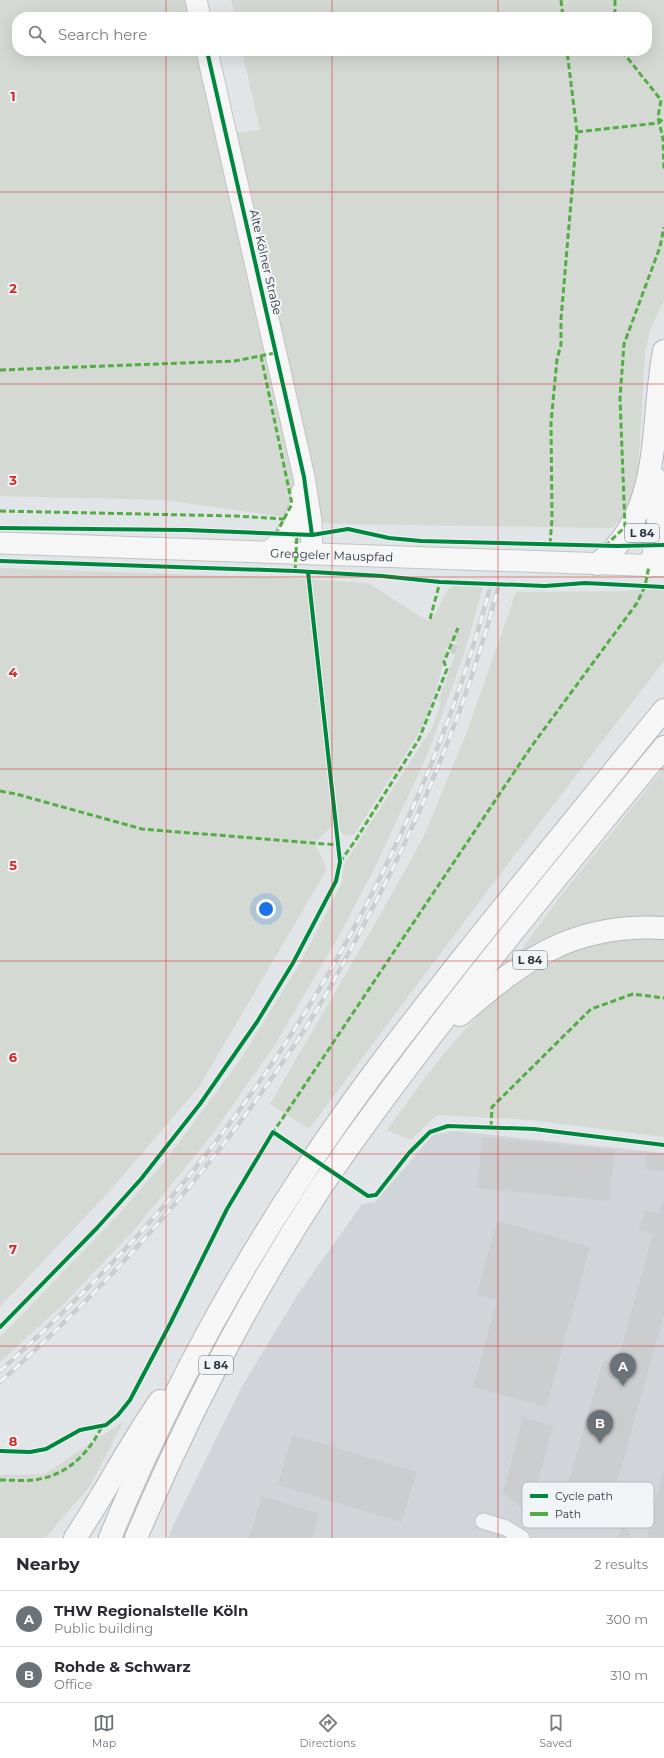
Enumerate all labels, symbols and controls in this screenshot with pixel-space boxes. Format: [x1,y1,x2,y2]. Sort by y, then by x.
search box [12,12,652,56]
icon: search [26,23,48,45]
text: Search here [58,25,147,44]
text: 1 [10,88,16,104]
street label: Alte Kölner Straße [247,208,285,316]
text: 2 [9,280,17,296]
text: 3 [8,472,17,488]
road number: L 84 [625,524,659,542]
street label: Grengeler Mauspfad [270,545,394,564]
text: 4 [9,664,18,680]
text: 5 [9,857,17,873]
your location [256,899,276,919]
road number: L 84 [513,951,547,969]
text: 6 [9,1049,18,1065]
text: 7 [9,1241,17,1257]
pin: A [610,1353,636,1386]
road number: L 84 [199,1356,233,1374]
pin: B [587,1410,613,1443]
text: 8 [9,1433,18,1449]
legend [522,1482,654,1528]
text: Cycle path [555,1489,613,1503]
text: Path [555,1507,581,1521]
text: Nearby [16,1554,80,1574]
text: 2 results [594,1556,648,1572]
text: THW Regionalstelle Köln [54,1601,248,1620]
text: A [24,1611,34,1627]
text: 300 m [606,1611,648,1627]
text: Public building [54,1620,153,1636]
text: Rohde & Schwarz [54,1657,191,1676]
text: B [24,1667,34,1683]
text: 310 m [610,1667,648,1683]
text: Office [54,1676,92,1692]
tab: Map [92,1712,116,1750]
tab: Directions [300,1712,356,1750]
tab: Saved [539,1712,572,1750]

